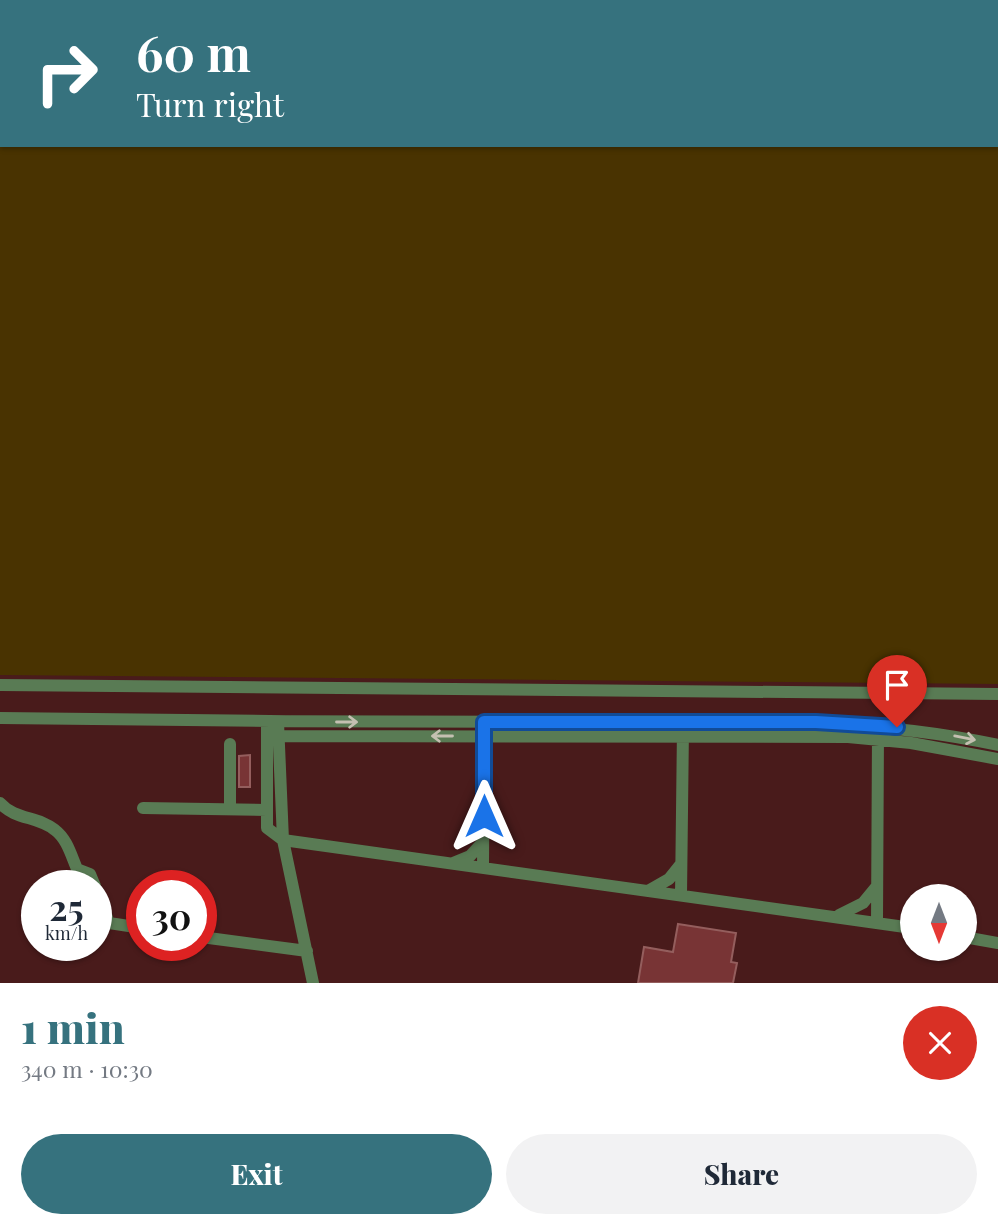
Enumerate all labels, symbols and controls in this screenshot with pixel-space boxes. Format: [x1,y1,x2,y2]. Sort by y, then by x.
text: 60 m [136,19,251,84]
icon: right [21,28,112,119]
text: Turn right [136,82,284,125]
pin [867,655,927,727]
icon: arrive [878,666,916,704]
one-way arrow [335,715,358,729]
one-way arrow [430,729,453,743]
one-way arrow [953,732,976,745]
position arrow [447,779,521,853]
speed limit sign: 30 [126,870,217,961]
text: 25 [49,883,84,930]
north arrow [900,884,976,961]
map controls [900,884,977,961]
text: km/h [45,921,88,945]
text: 1 min [21,999,125,1055]
button: close [903,1006,977,1080]
text: 340 m · 10:30 [21,1053,153,1084]
button: Exit [21,1134,492,1214]
button: Share [506,1134,977,1214]

